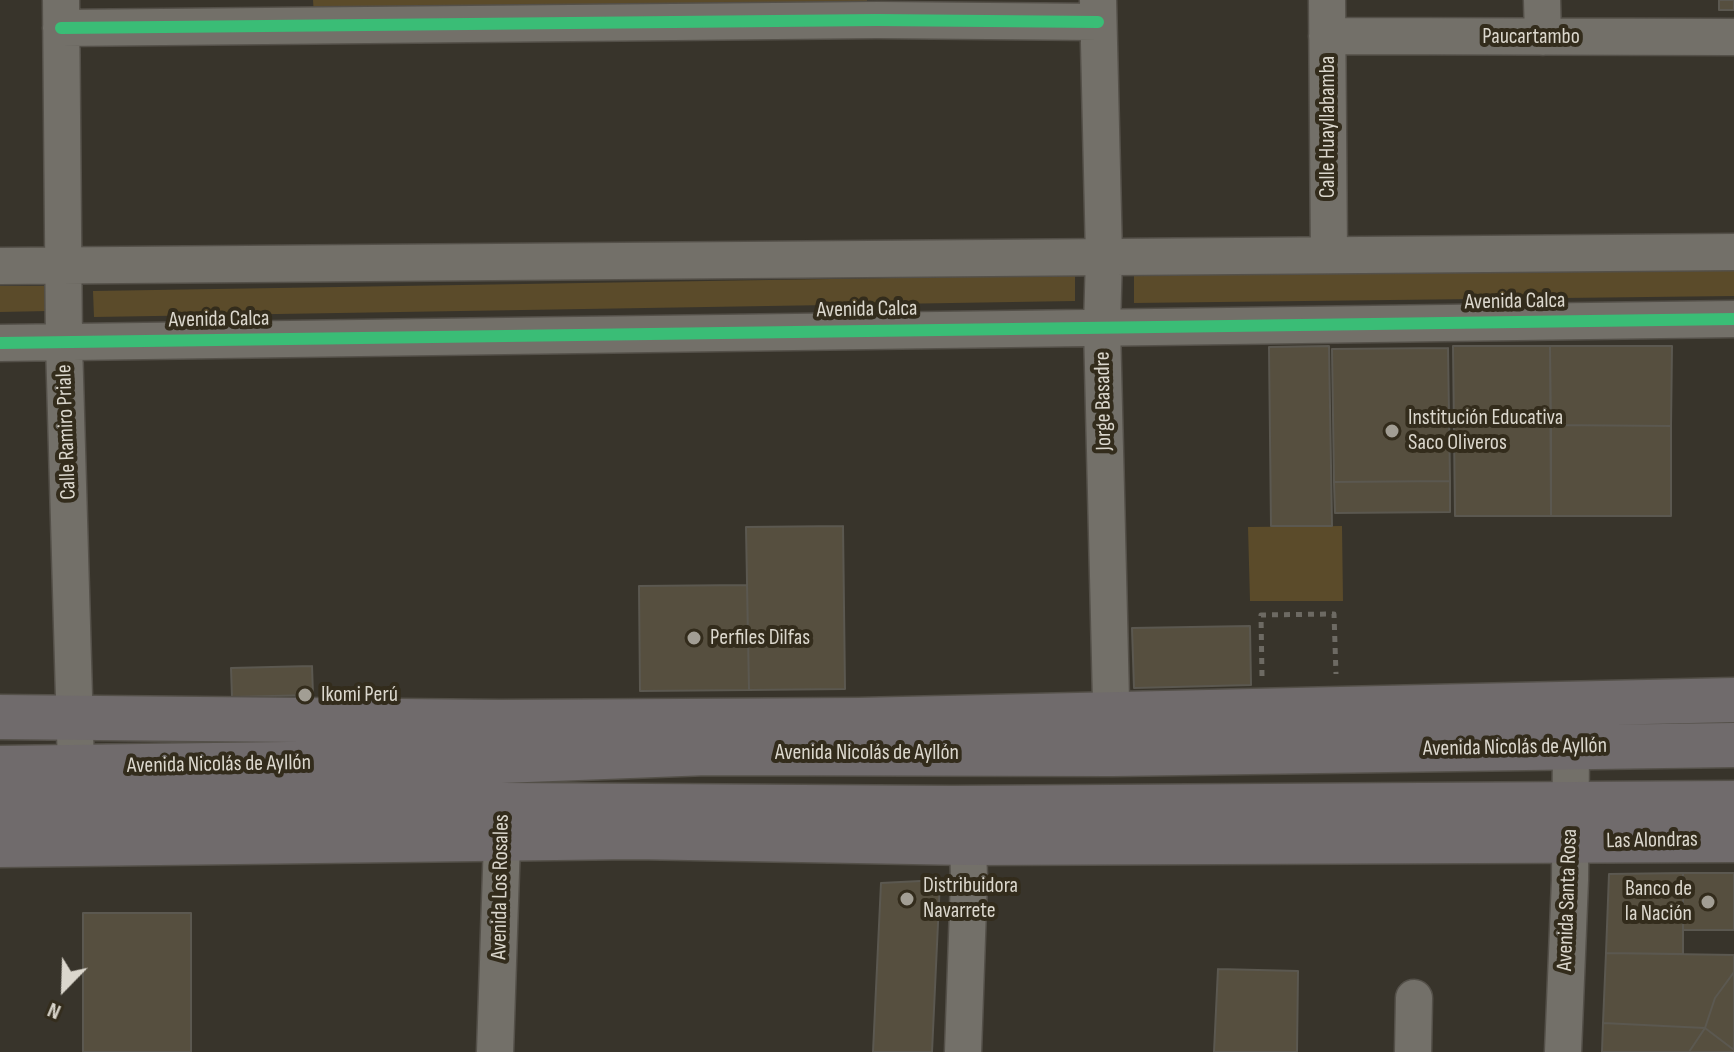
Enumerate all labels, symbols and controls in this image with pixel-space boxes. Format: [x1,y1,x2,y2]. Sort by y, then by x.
street label: Paucartambo [1482,24,1580,50]
street label: Calle Huayllabamba [1315,56,1341,198]
street label: Avenida Calca [1464,288,1566,316]
street label: Avenida Calca [816,296,918,324]
street label: Avenida Calca [168,306,270,334]
street label: Jorge Basadre [1090,351,1118,451]
street label: Calle Ramiro Priale [51,364,83,500]
place label: Institución Educativa Saco Oliveros [1408,405,1563,456]
marker: Institución Educativa Saco Oliveros [1383,422,1401,440]
place label: Perfiles Dilfas [710,625,810,651]
marker: Perfiles Dilfas [685,629,703,647]
place label: Ikomi Perú [321,682,398,708]
marker: Ikomi Perú [296,686,314,704]
street label: Avenida Nicolás de Ayllón [1423,733,1607,763]
street label: Avenida Nicolás de Ayllón [775,740,959,766]
street label: Avenida Nicolás de Ayllón [127,750,311,780]
street label: Avenida Los Rosales [487,814,515,960]
street label: Las Alondras [1606,827,1698,855]
street label: Avenida Santa Rosa [1552,828,1584,972]
place label: Distribuidora Navarrete [923,873,1018,924]
place label: Banco de la Nación [1625,876,1692,928]
marker: Distribuidora Navarrete [898,890,916,908]
marker: Banco de la Nación [1699,893,1717,911]
north arrow [24,948,104,1028]
text: N [44,996,65,1025]

